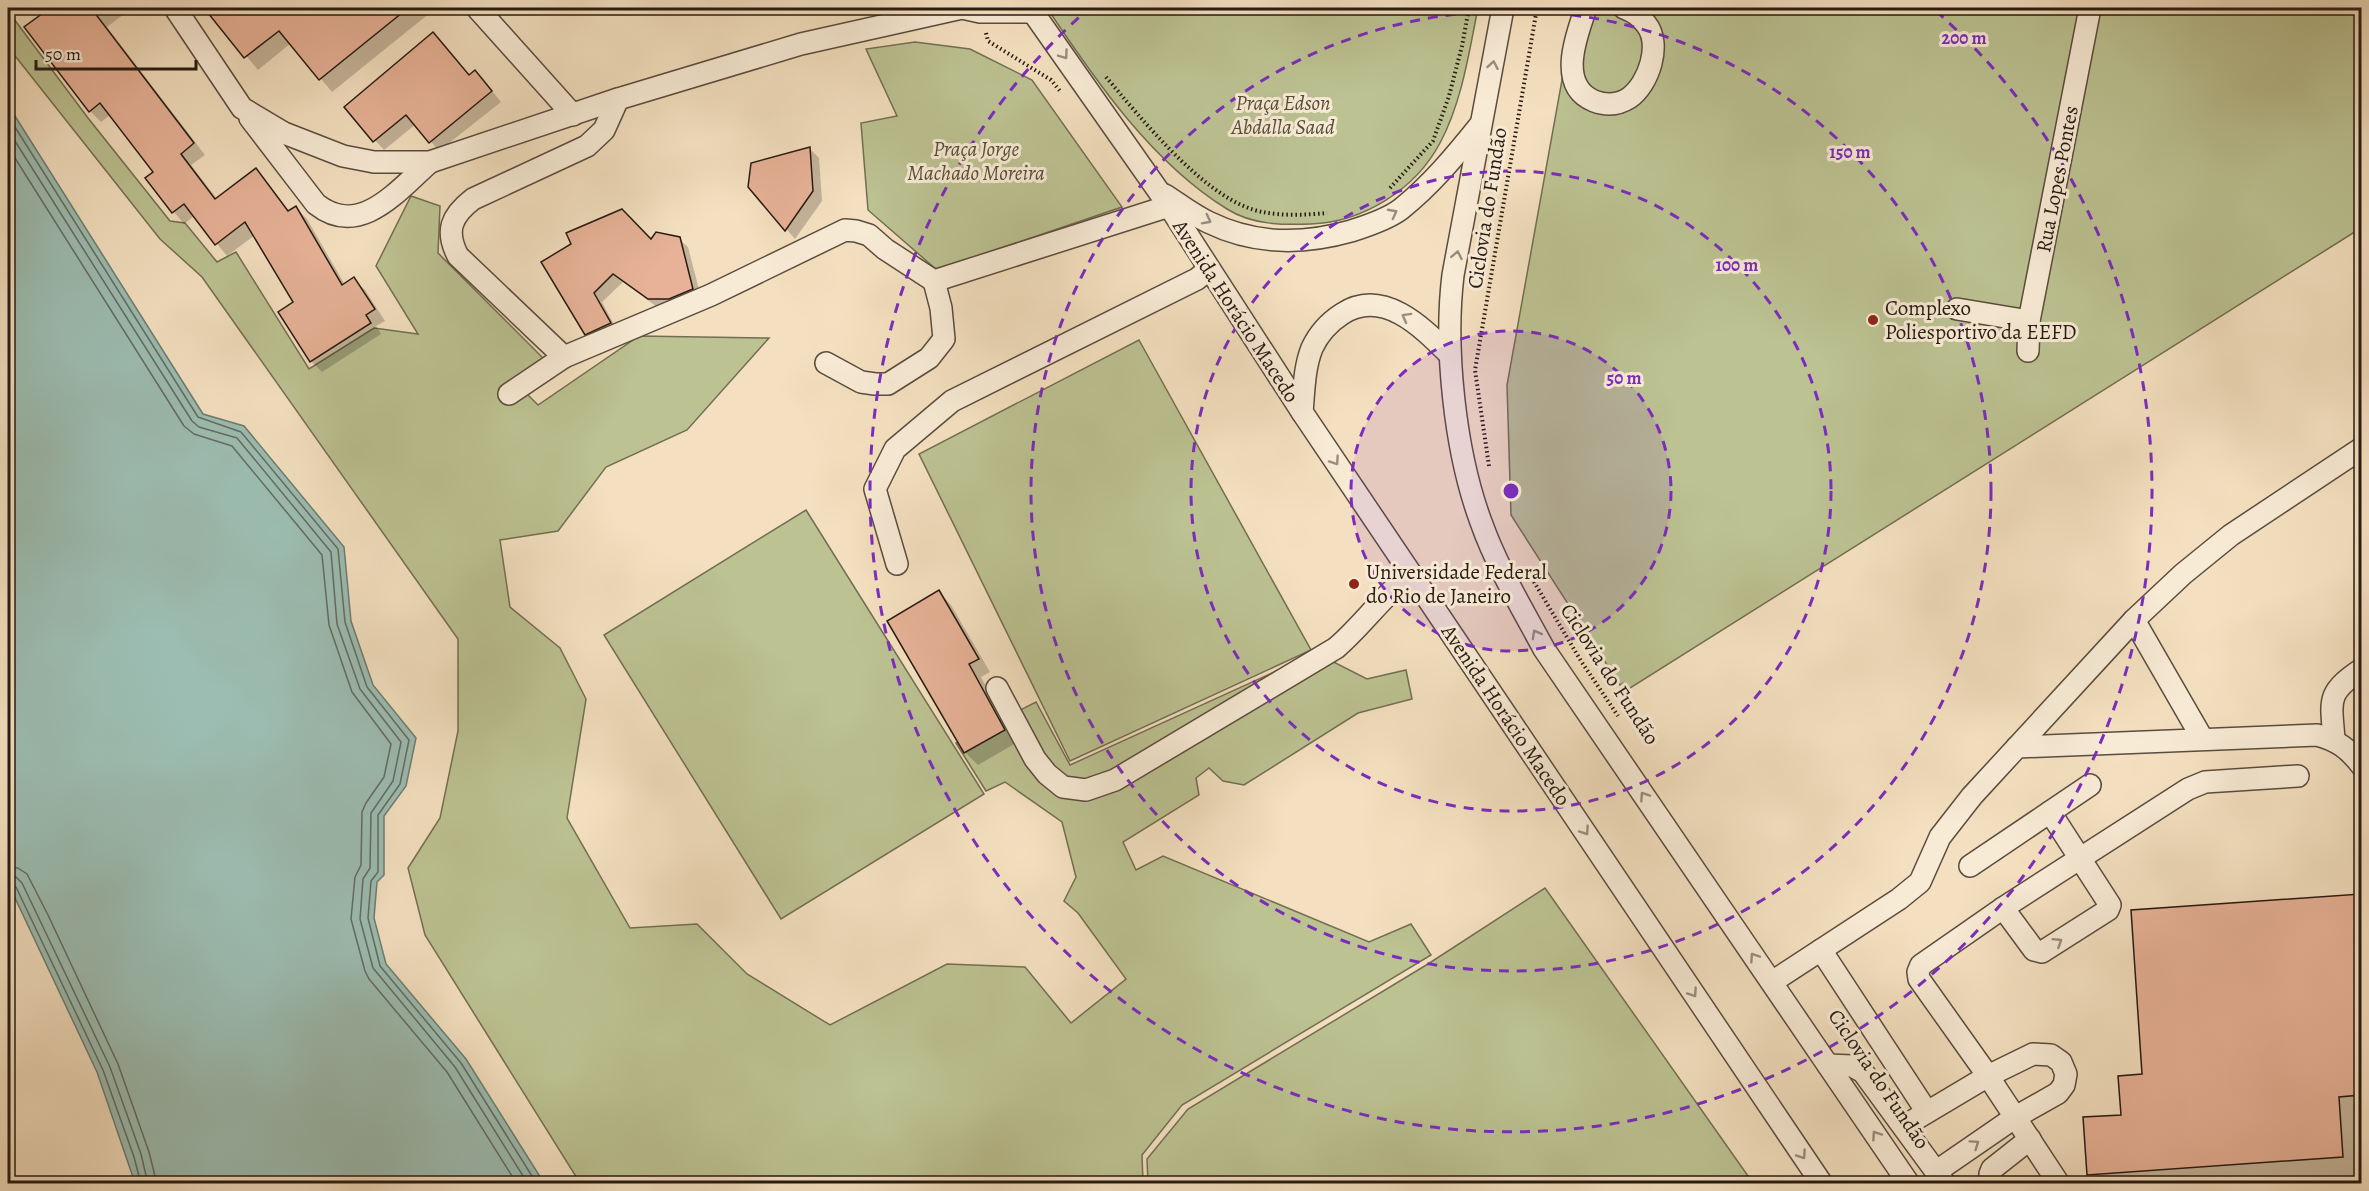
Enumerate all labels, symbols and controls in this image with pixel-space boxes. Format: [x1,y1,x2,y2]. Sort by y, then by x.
text: 200 m [1941,26,1987,50]
scale bar [36,33,196,71]
text: 50 m [45,42,81,66]
one-way arrow [1056,49,1067,60]
one-way arrow [1486,60,1498,70]
park label: Praça Edson Abdalla Saad [1230,89,1335,141]
street label: Rua Lopes Pontes [2029,103,2085,255]
street label: Ciclovia do Fundão [1460,125,1514,291]
park label: Praça Jorge Machado Moreira [907,135,1045,187]
text: 150 m [1829,140,1871,164]
one-way arrow [1387,209,1397,220]
street label: Avenida Horácio Macedo [1166,213,1306,408]
one-way arrow [1201,213,1212,225]
one-way arrow [1450,250,1463,260]
text: 100 m [1716,253,1758,277]
place label: Complexo Poliesportivo da EEFD [1885,294,2077,346]
one-way arrow [1402,313,1412,324]
marker: Complexo Poliesportivo da EEFD [1866,313,1880,327]
text: 50 m [1607,366,1641,390]
one-way arrow [1328,454,1339,465]
centre of rings [1501,481,1521,501]
place label: Universidade Federal do Rio de Janeiro [1366,558,1547,610]
marker: Universidade Federal do Rio de Janeiro [1347,577,1361,591]
street label: Ciclovia do Fundão [1554,598,1666,750]
street label: Avenida Horácio Macedo [1434,618,1577,811]
one-way arrow [1532,629,1543,640]
one-way arrow [1640,791,1651,802]
one-way arrow [1577,825,1588,836]
one-way arrow [2051,939,2062,950]
one-way arrow [1750,952,1761,963]
one-way arrow [1686,987,1697,998]
street label: Ciclovia do Fundão [1822,1004,1936,1154]
one-way arrow [1872,1131,1883,1142]
one-way arrow [1969,1140,1980,1151]
one-way arrow [1795,1149,1807,1159]

